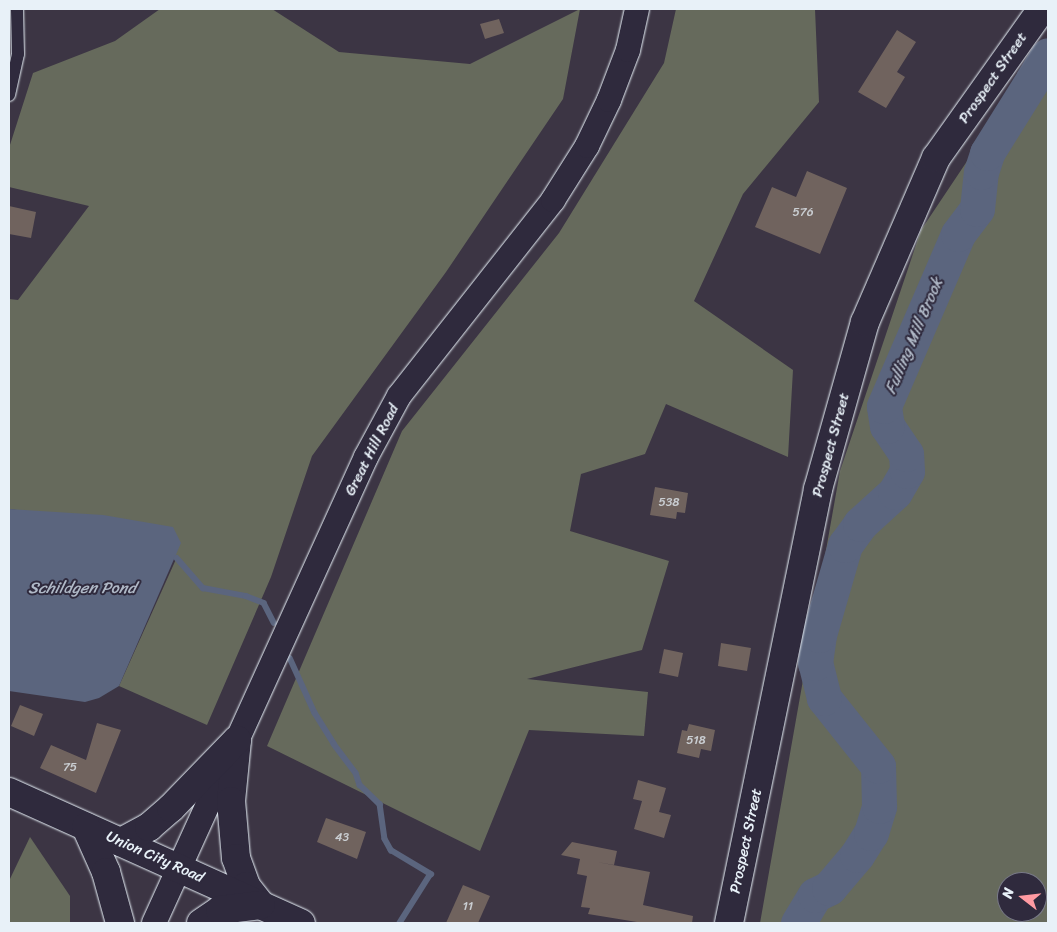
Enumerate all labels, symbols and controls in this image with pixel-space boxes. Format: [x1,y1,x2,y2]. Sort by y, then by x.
street label: Prospect Street [955,29,1031,127]
house number: 576 [793,206,813,220]
water label: Fulling Mill Brook [881,275,947,397]
street label: Prospect Street [808,391,854,499]
street label: Great Hill Road [341,401,403,499]
house number: 538 [658,496,680,510]
water label: Schildgen Pond [28,578,136,598]
house number: 518 [686,734,706,748]
house number: 75 [63,761,77,775]
street label: Prospect Street [726,787,766,895]
street label: Union City Road [103,827,207,887]
house number: 43 [335,831,349,845]
north arrow [997,872,1047,922]
text: N [995,885,1021,901]
house number: 11 [463,900,473,914]

